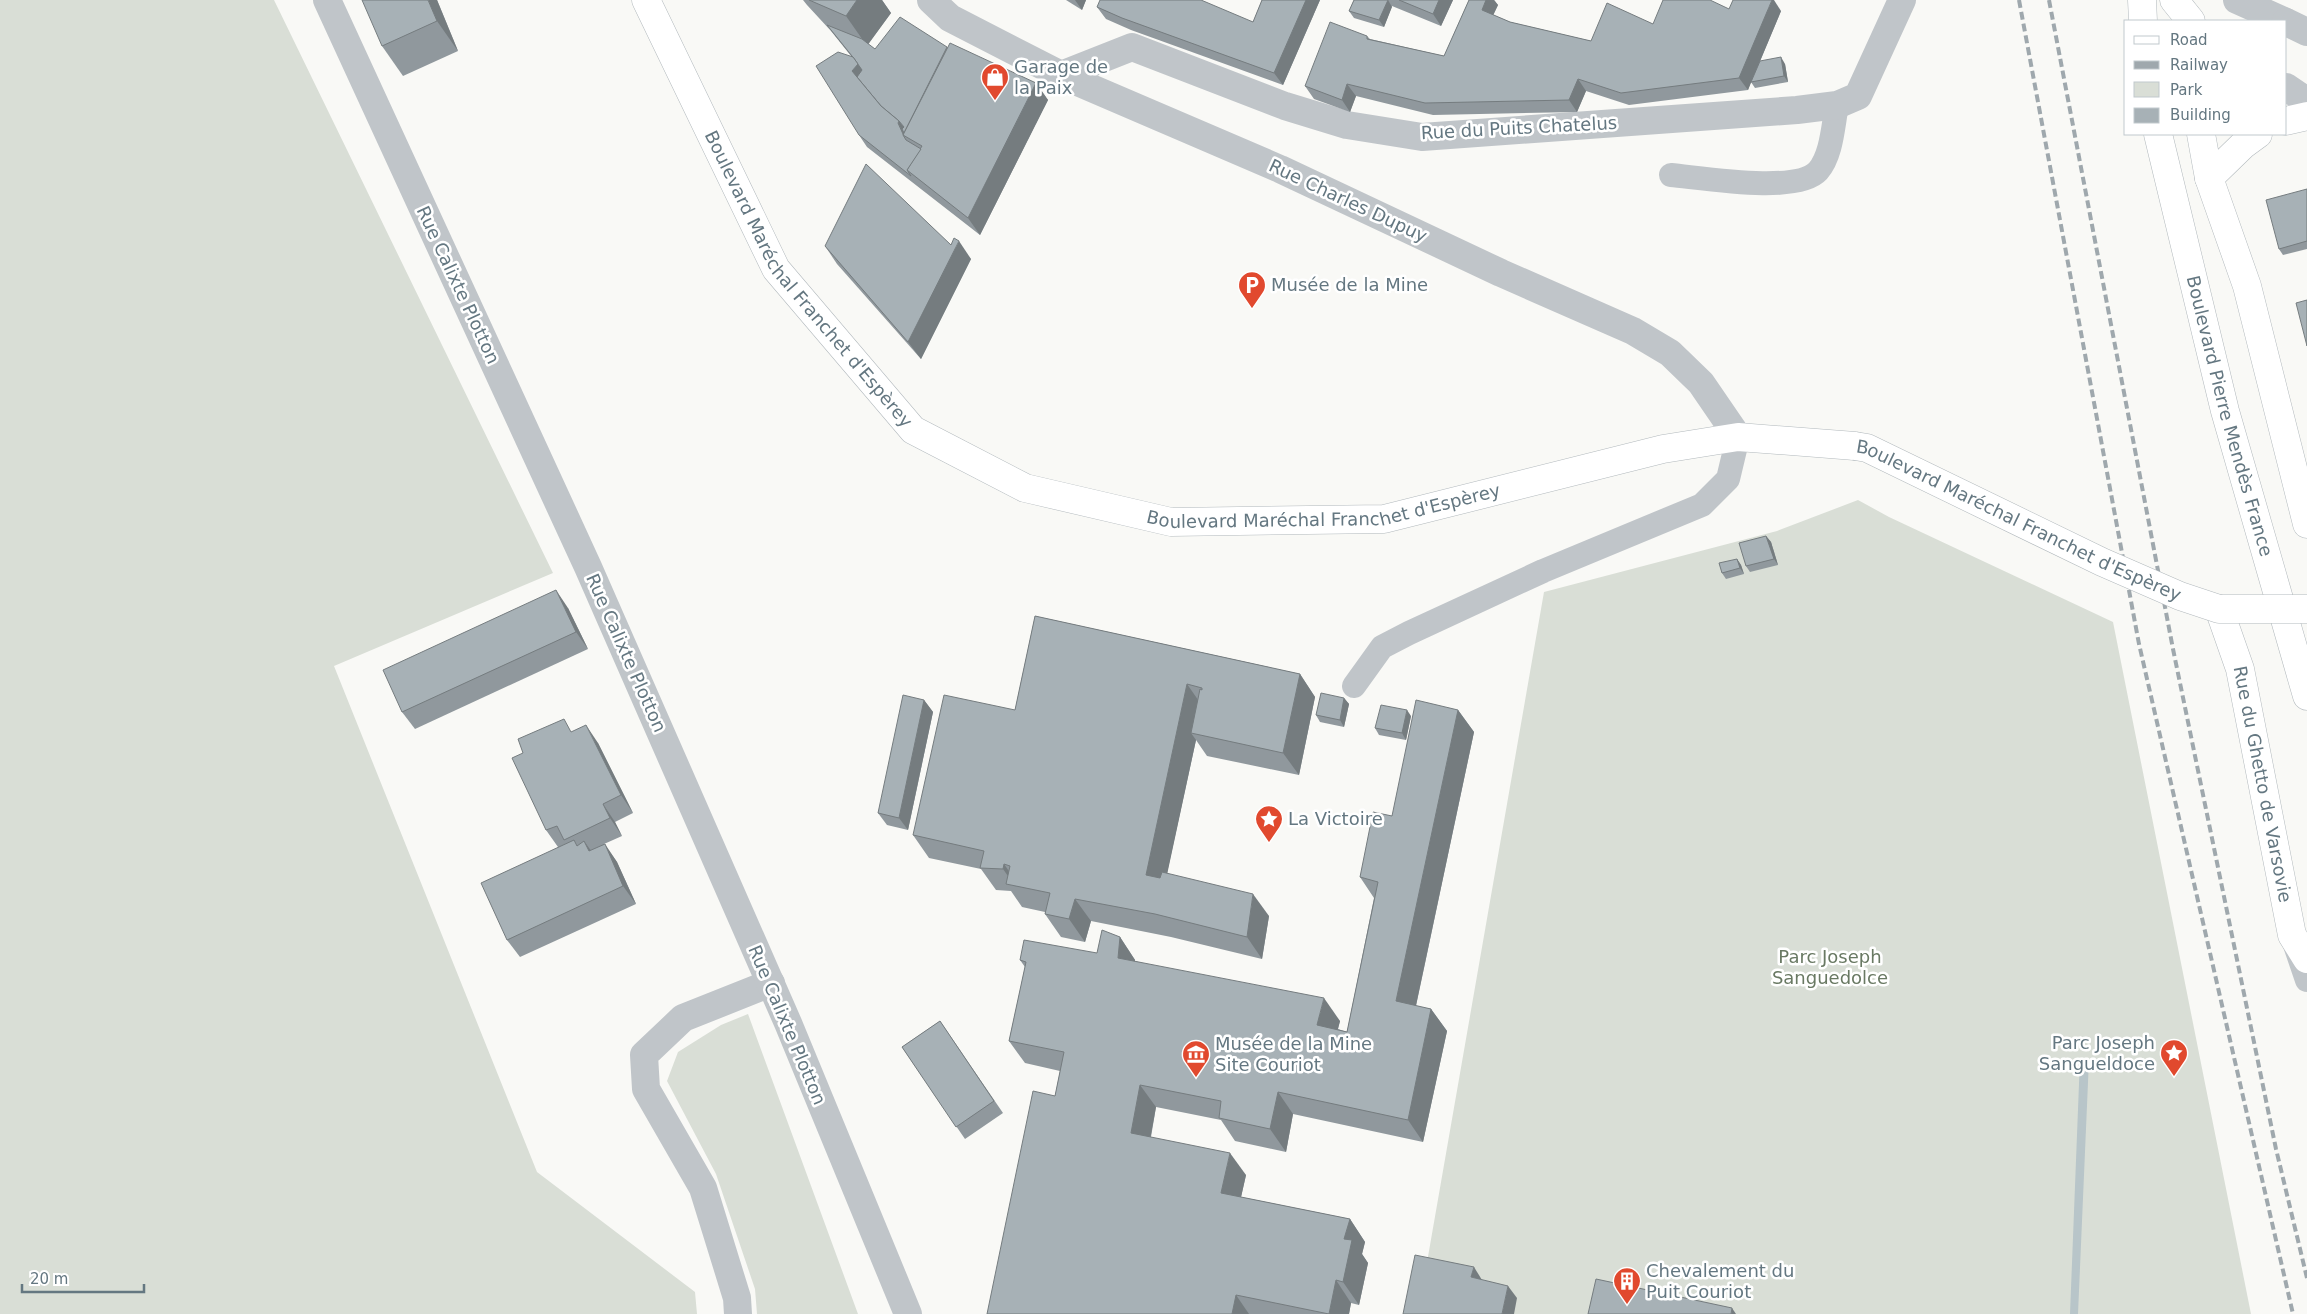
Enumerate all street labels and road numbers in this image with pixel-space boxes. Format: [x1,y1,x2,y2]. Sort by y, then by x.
street label: Rue du Puits Chatelus [1420,112,1618,143]
street label: Boulevard Maréchal Franchet d'Espèrey [701,127,917,432]
street label: Rue Charles Dupuy [1266,155,1431,247]
street label: Rue Calixte Plotton [413,203,504,367]
street label: Boulevard Pierre Mendès France [2183,273,2277,559]
street label: Boulevard Maréchal Franchet d'Espèrey [1855,435,2185,605]
street label: Boulevard Maréchal Franchet d'Espèrey [1145,479,1503,532]
street label: Rue Calixte Plotton [582,570,671,735]
street label: Rue du Ghetto de Varsovie [2230,664,2296,904]
street label: Rue Calixte Plotton [744,942,831,1108]

